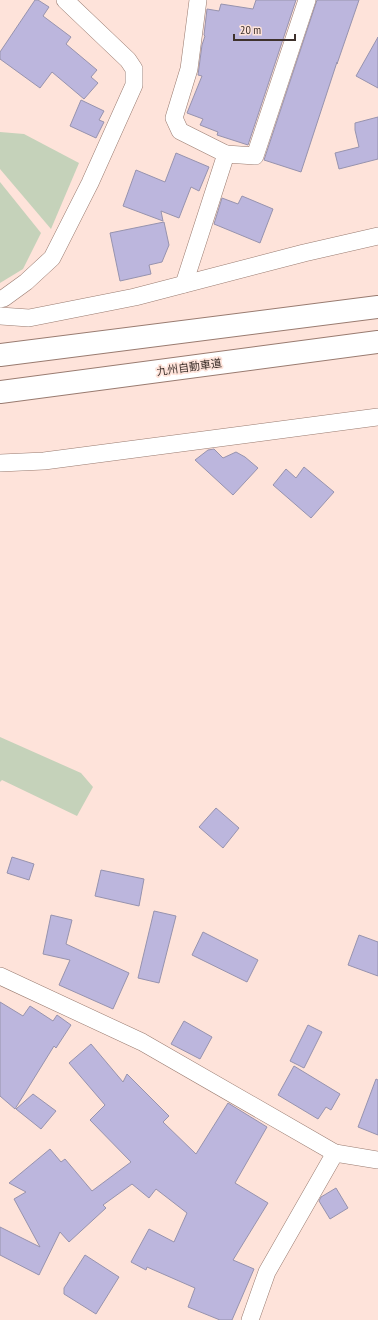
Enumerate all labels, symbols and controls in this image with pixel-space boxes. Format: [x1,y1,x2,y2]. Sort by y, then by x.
scale bar [234,16,295,42]
text: 20 m [240,22,261,37]
street label: 九州自動車道 [155,355,223,379]

